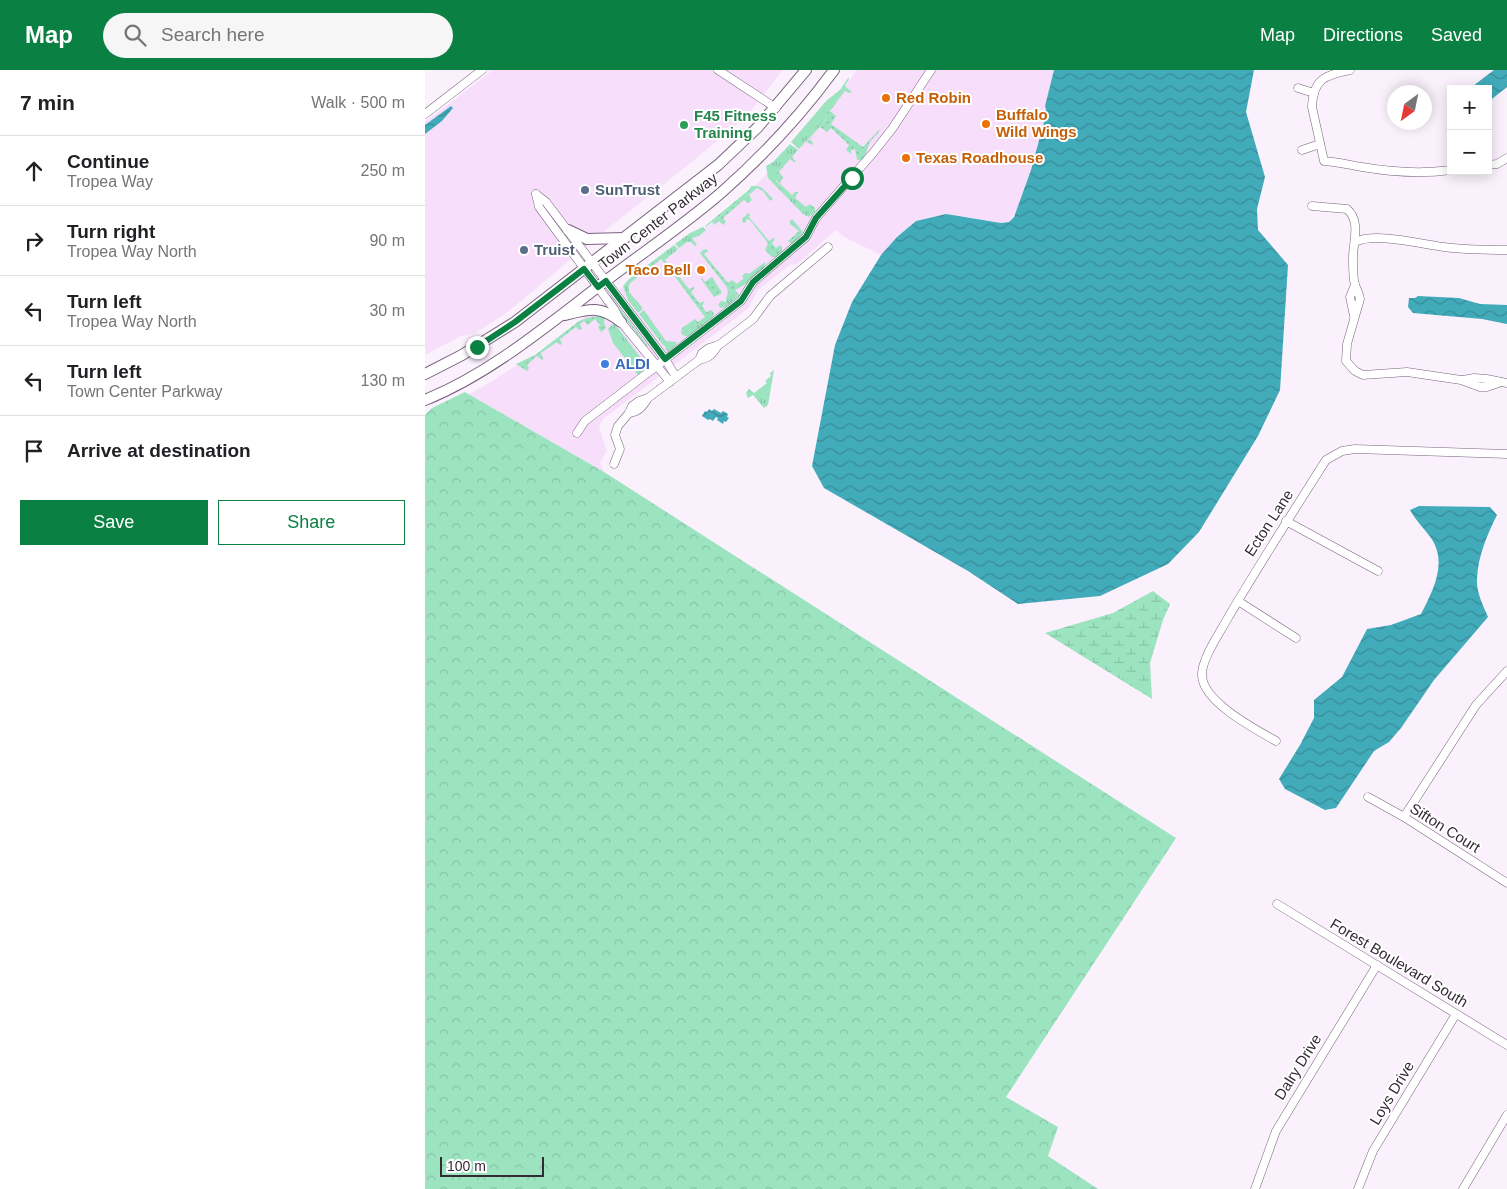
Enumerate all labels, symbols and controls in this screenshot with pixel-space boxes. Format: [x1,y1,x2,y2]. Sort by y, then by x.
search box [103,13,453,58]
text: Map [25,21,73,48]
icon: search [121,21,149,49]
text: Search here [161,24,265,45]
text: Map [1260,25,1295,45]
text: Directions [1323,25,1403,45]
text: Saved [1431,25,1482,45]
north arrow [1387,85,1432,130]
map controls [1447,85,1492,175]
button: + [1447,85,1492,130]
place label: Red Robin [896,89,971,106]
text: 7 min [20,91,75,114]
marker: Red Robin [880,92,892,104]
text: Walk · 500 m [311,94,405,111]
place label: Buffalo Wild Wings [996,106,1077,140]
place label: F45 Fitness Training [694,107,777,141]
marker: Buffalo Wild Wings [980,118,992,130]
marker: F45 Fitness Training [678,119,690,131]
button: − [1447,130,1492,175]
place label: Texas Roadhouse [916,149,1043,166]
text: Continue [67,151,149,172]
marker: Texas Roadhouse [900,152,912,164]
icon: ahead [20,157,48,185]
text: 250 m [361,162,405,179]
route start [841,167,864,190]
street label: Town Center Parkway [595,169,721,272]
text: Tropea Way [67,173,153,190]
place label: SunTrust [595,181,660,198]
marker: SunTrust [579,184,591,196]
text: Turn right [67,221,155,242]
icon: right [20,227,48,255]
text: 90 m [369,232,405,249]
place label: Truist [534,241,575,258]
text: Tropea Way North [67,243,197,260]
marker: Truist [518,244,530,256]
place label: Taco Bell [625,261,691,278]
marker: Taco Bell [695,264,707,276]
text: Turn left [67,291,142,312]
icon: left [20,297,48,325]
text: 30 m [369,302,405,319]
text: Tropea Way North [67,313,197,330]
route end [466,336,489,359]
place label: ALDI [615,355,650,372]
marker: ALDI [599,358,611,370]
text: Turn left [67,361,142,382]
icon: left [20,367,48,395]
text: 130 m [361,372,405,389]
text: Town Center Parkway [67,383,223,400]
icon: arrive [20,437,48,465]
text: Arrive at destination [67,440,251,461]
street label: Ecton Lane [1241,486,1296,559]
button: Save [20,500,208,545]
button: Share [218,500,405,545]
street label: Sifton Court [1407,799,1484,856]
street label: Forest Boulevard South [1327,915,1471,1010]
street label: Dalry Drive [1271,1031,1324,1103]
street label: Loys Drive [1366,1058,1417,1127]
scale bar [440,1154,544,1177]
text: 100 m [447,1158,486,1174]

